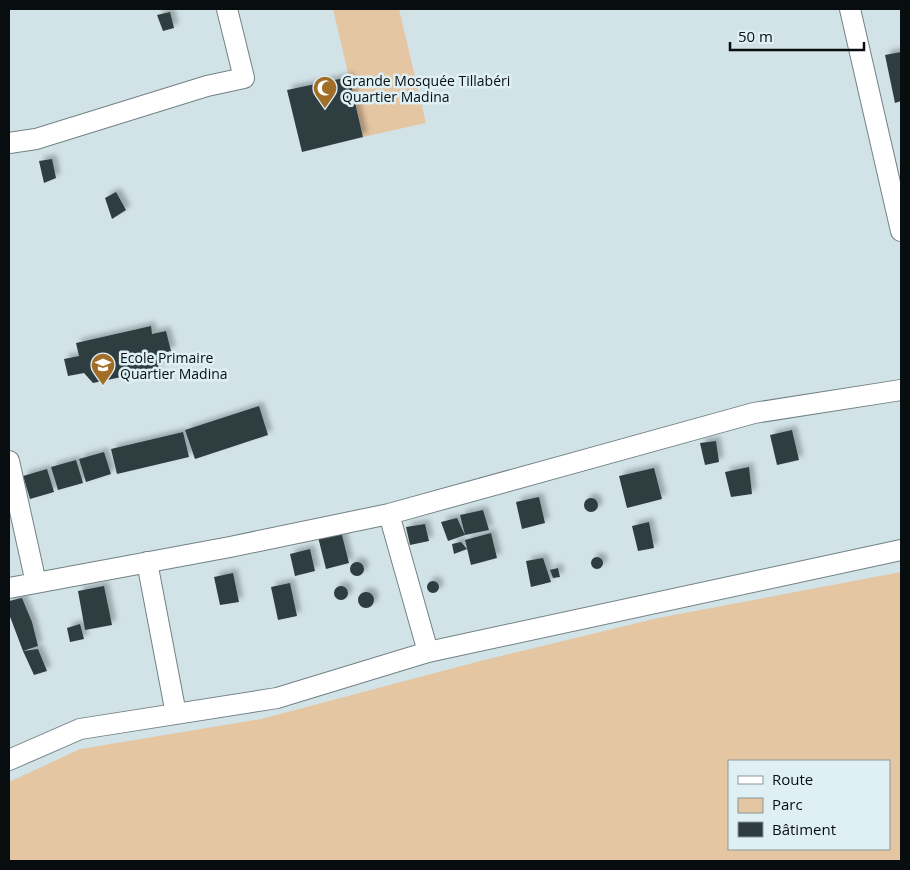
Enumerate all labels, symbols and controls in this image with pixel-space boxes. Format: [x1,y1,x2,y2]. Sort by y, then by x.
scale bar [730,20,864,52]
text: 50 m [738,26,773,46]
place label: Grande Mosquée Tillabéri Quartier Madina [342,71,510,106]
mosque icon: Grande Mosquée Tillabéri Quartier Madina [312,75,338,109]
place label: Ecole Primaire Quartier Madina [120,348,228,383]
school or university icon: Ecole Primaire Quartier Madina [90,352,116,386]
legend [728,760,890,850]
text: Route [772,769,813,789]
text: Parc [772,794,803,814]
text: Bâtiment [772,819,836,839]

